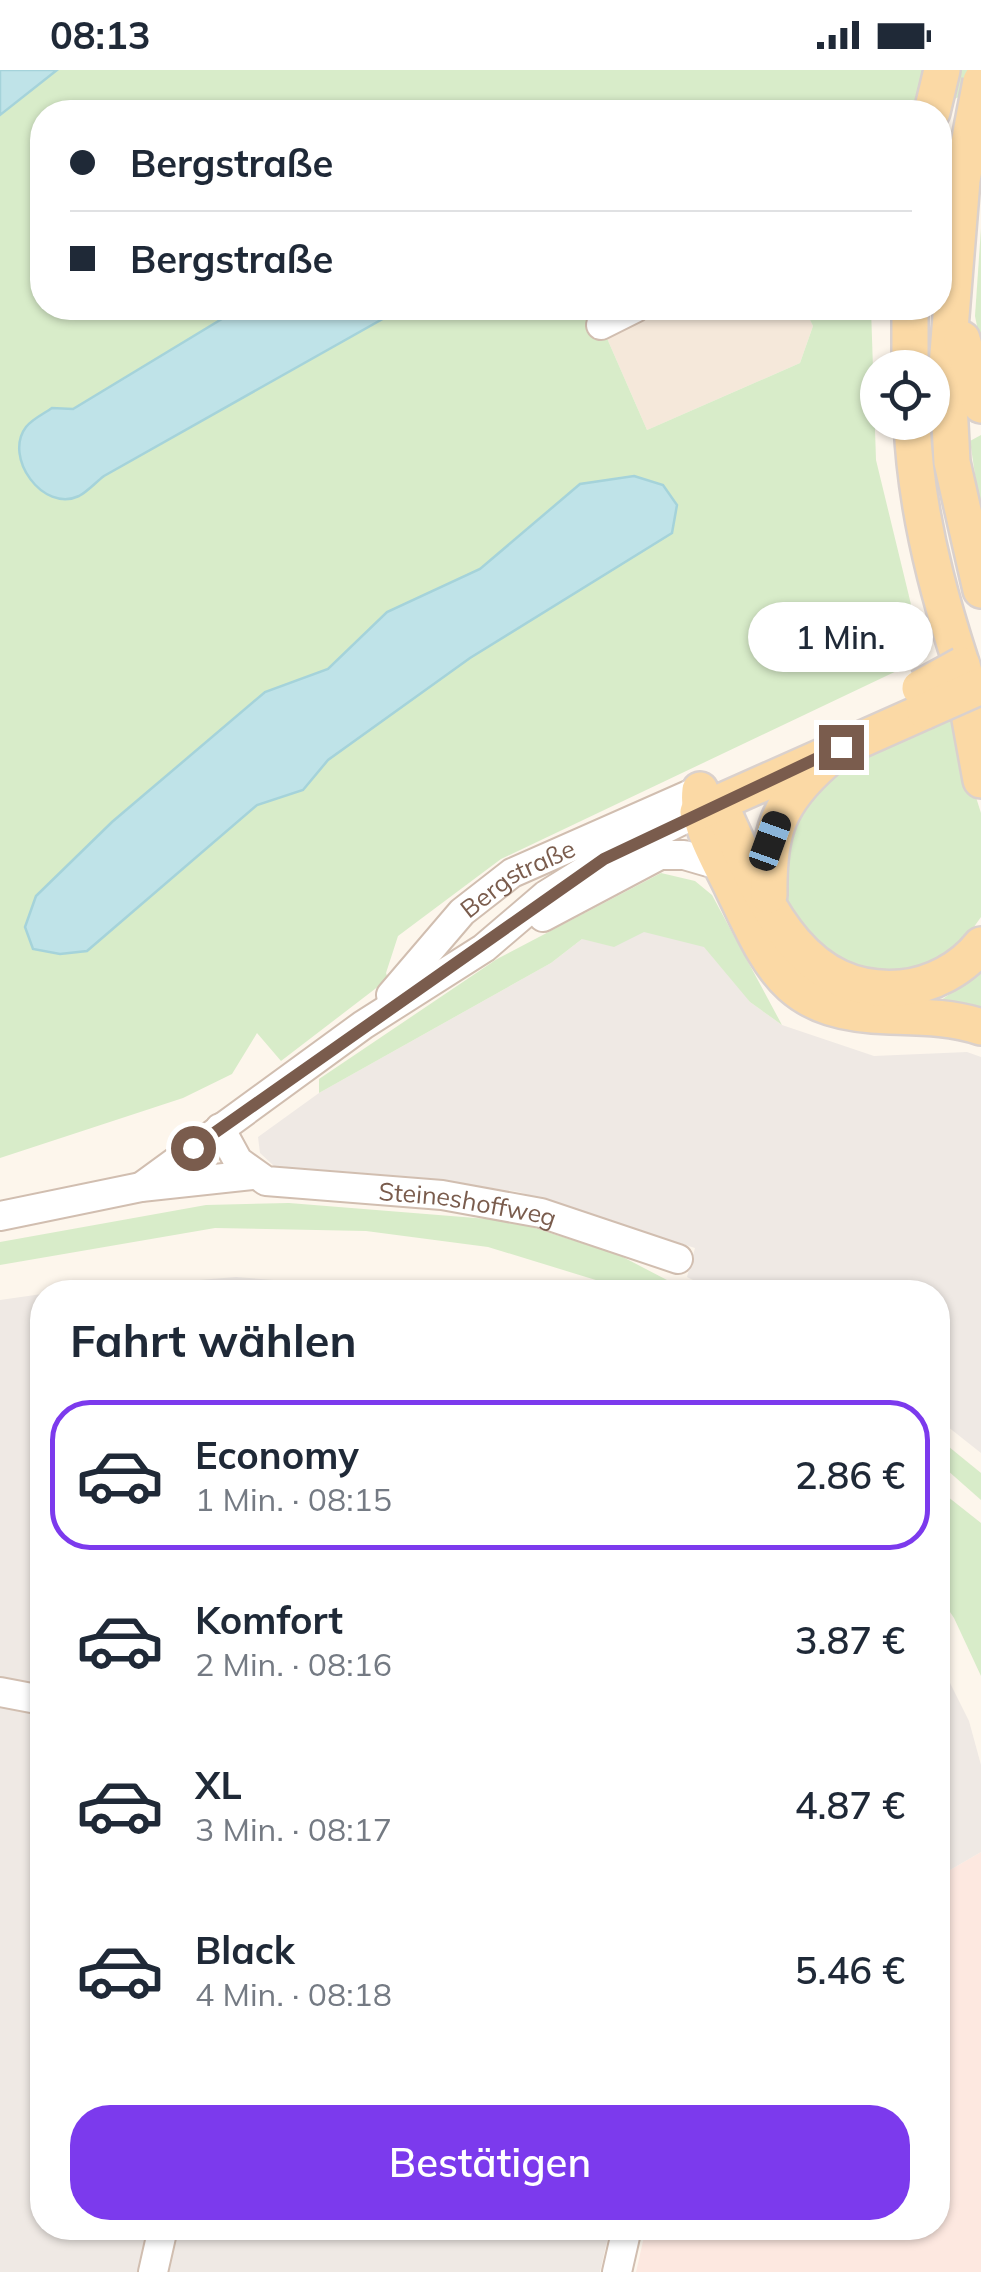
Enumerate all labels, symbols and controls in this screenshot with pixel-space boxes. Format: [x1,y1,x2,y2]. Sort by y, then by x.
text: 08:13 [50,11,151,59]
text: Bergstraße [130,139,333,187]
text: Bergstraße [130,235,333,283]
map controls [860,350,950,440]
button: locate [860,350,950,440]
callout: 1 Min. [748,602,934,672]
text: 1 Min. [796,617,885,657]
route end [819,725,864,770]
car [746,808,794,874]
street label: Bergstraße [453,832,579,923]
route start [171,1126,216,1171]
street label: Steineshoffweg [378,1175,561,1233]
text: Fahrt wählen [70,1312,357,1368]
icon: car [75,1430,165,1520]
text: Economy [195,1431,359,1479]
text: 2.86 € [795,1451,905,1499]
text: 1 Min. · 08:15 [195,1479,392,1519]
icon: car [75,1595,165,1685]
text: Komfort [195,1596,343,1644]
text: 3.87 € [795,1616,905,1664]
text: 2 Min. · 08:16 [195,1644,392,1684]
icon: car [75,1760,165,1850]
text: XL [195,1761,242,1809]
text: 4.87 € [795,1781,905,1829]
text: 3 Min. · 08:17 [195,1809,392,1849]
icon: car [75,1925,165,2015]
text: Black [195,1926,295,1974]
text: 5.46 € [795,1946,905,1994]
text: 4 Min. · 08:18 [195,1974,392,2014]
button: Bestätigen [70,2105,910,2220]

